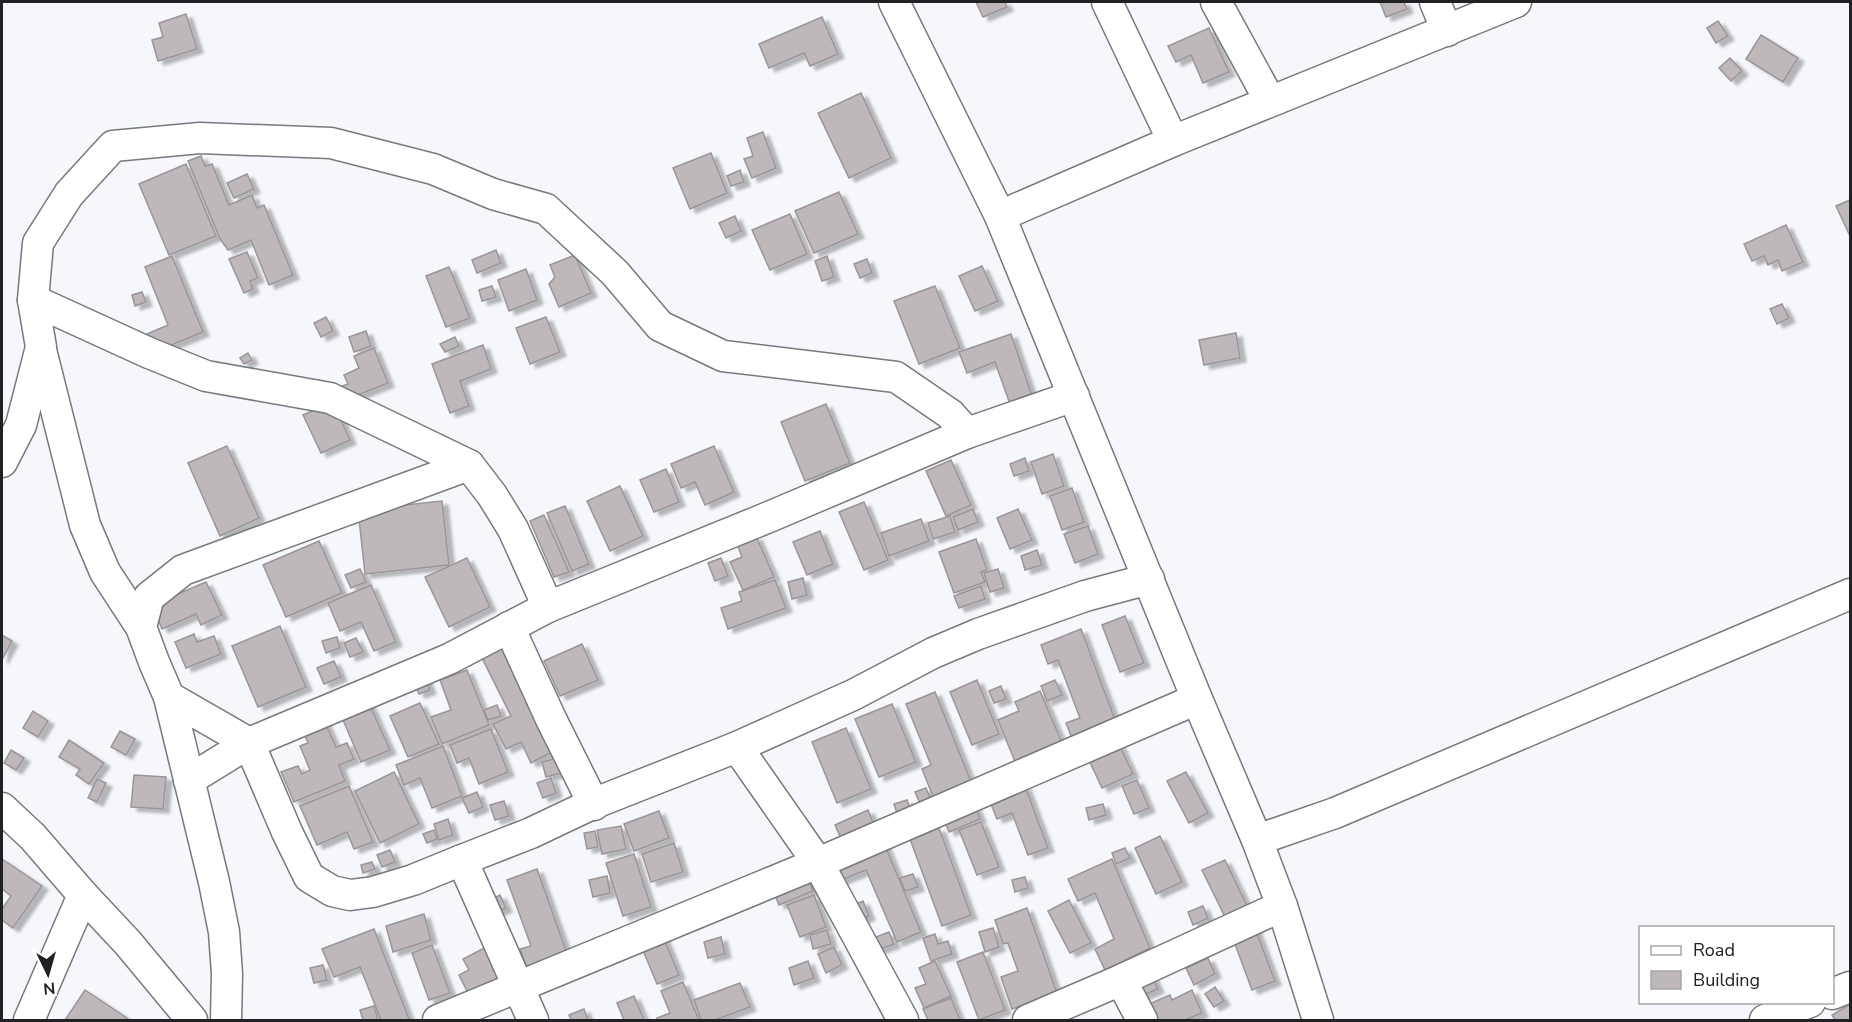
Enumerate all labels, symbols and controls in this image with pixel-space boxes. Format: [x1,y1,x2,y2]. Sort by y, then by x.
legend [1639,926,1834,1004]
text: Road [1693,938,1735,962]
north arrow [18,944,78,1004]
text: Building [1693,968,1760,992]
text: N [42,976,56,999]

